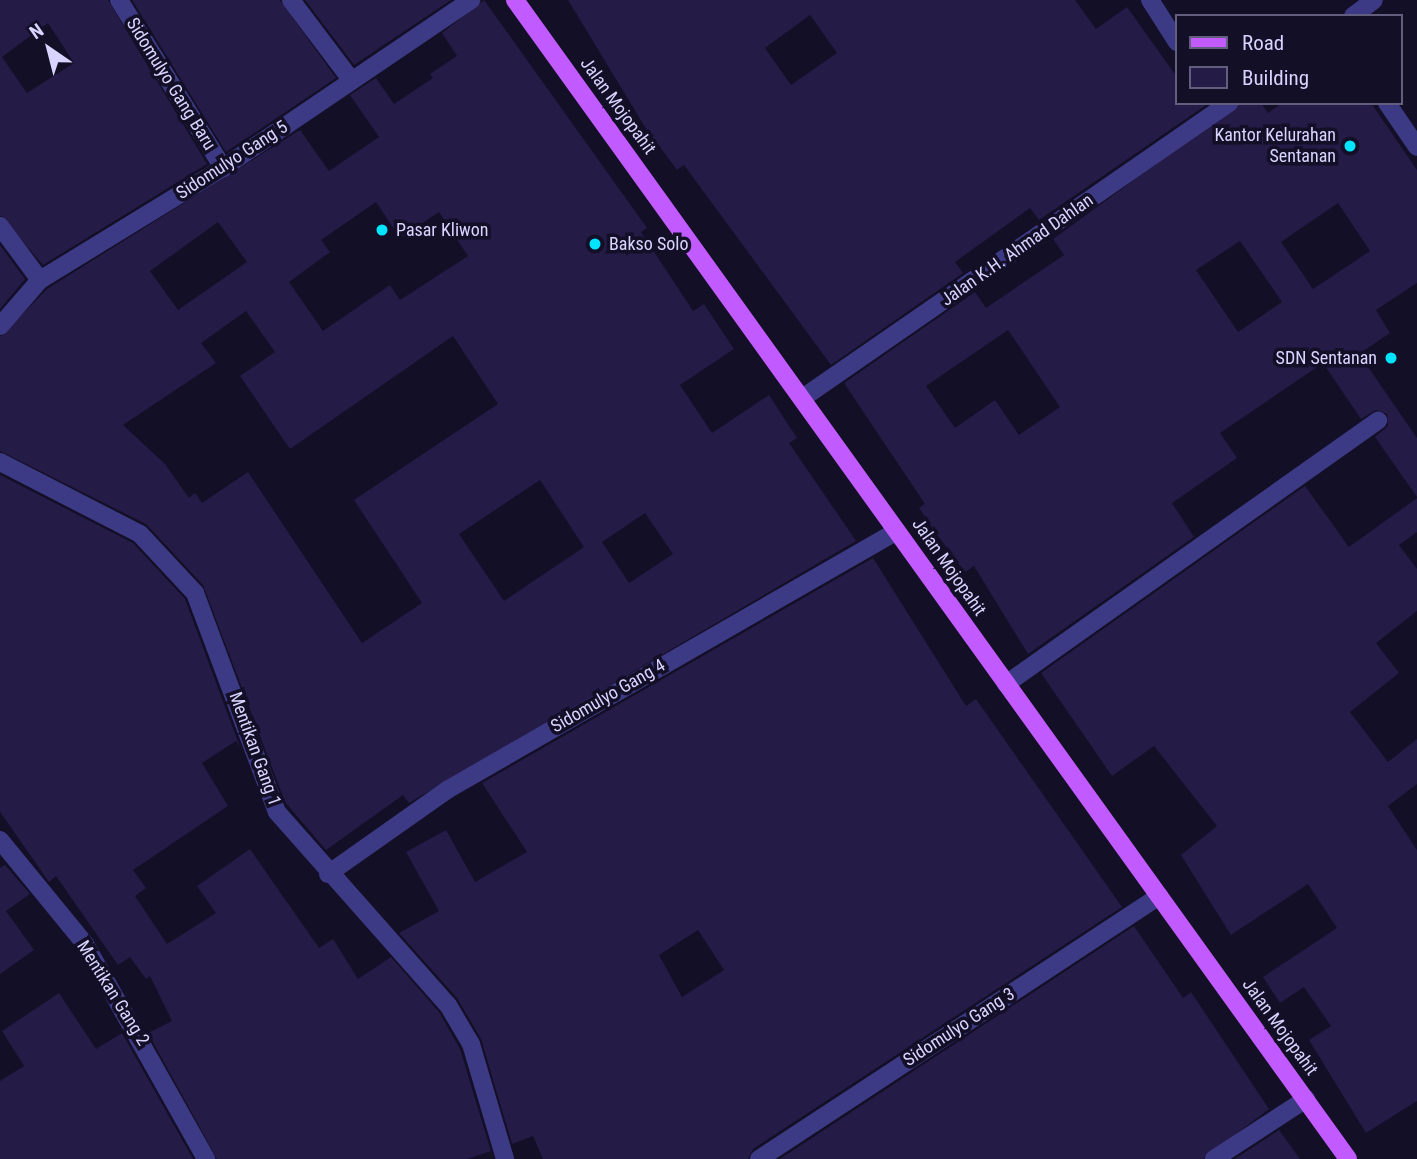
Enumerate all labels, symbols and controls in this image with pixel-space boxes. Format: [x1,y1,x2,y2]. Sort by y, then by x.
north arrow [14,14,84,84]
street label: Sidomulyo Gang Baru [122,14,220,154]
legend [1176,14,1403,105]
text: N [25,19,48,44]
text: Road [1242,31,1284,55]
street label: Jalan Mojopahit [576,53,660,159]
text: Building [1242,66,1309,90]
street label: Sidomulyo Gang 5 [172,116,292,204]
place label: Kantor Kelurahan Sentanan [1214,125,1336,168]
marker: Kantor Kelurahan Sentanan [1342,138,1358,154]
street label: Jalan K.H. Ahmad Dahlan [937,189,1097,311]
place label: Pasar Kliwon [396,219,488,241]
marker: Pasar Kliwon [374,222,390,238]
place label: Bakso Solo [609,233,688,255]
marker: Bakso Solo [587,236,603,252]
place label: SDN Sentanan [1276,347,1377,369]
marker: SDN Sentanan [1383,350,1399,366]
street label: Jalan Mojopahit [907,514,991,620]
street label: Sidomulyo Gang 4 [547,655,669,737]
street label: Mentikan Gang 1 [224,689,286,809]
street label: Mentikan Gang 2 [72,937,154,1049]
street label: Jalan Mojopahit [1238,974,1322,1080]
street label: Sidomulyo Gang 3 [899,983,1019,1071]

